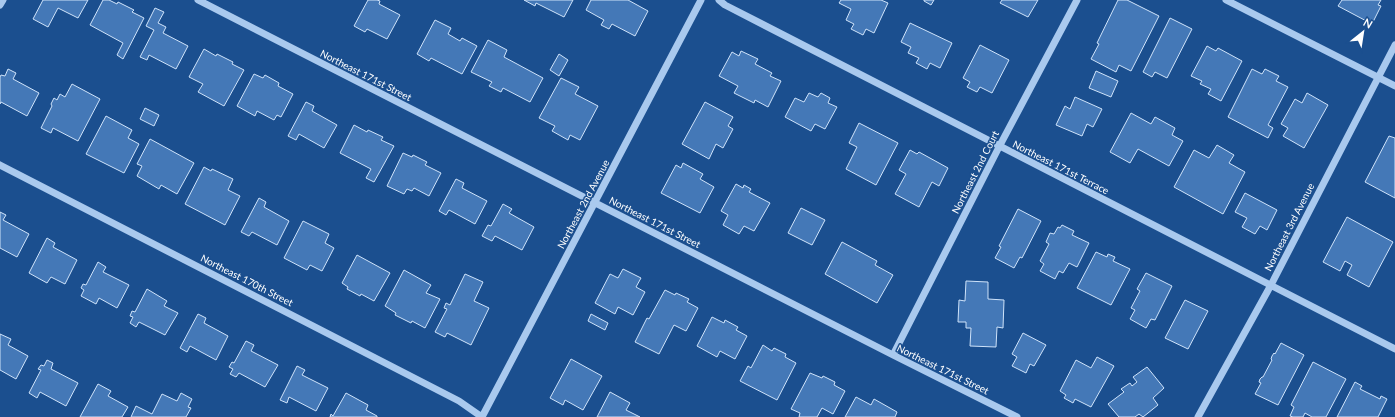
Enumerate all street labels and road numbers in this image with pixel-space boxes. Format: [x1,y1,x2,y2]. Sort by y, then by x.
street label: Northeast 171st Street [318,47,414,103]
street label: Northeast 2nd Court [949,128,1001,215]
street label: Northeast 171st Terrace [1011,138,1111,196]
street label: Northeast 2nd Avenue [554,157,612,251]
street label: Northeast 3rd Avenue [1262,181,1316,273]
street label: Northeast 171st Street [607,194,703,250]
street label: Northeast 170th Street [199,251,296,309]
street label: Northeast 171st Street [895,341,991,397]

